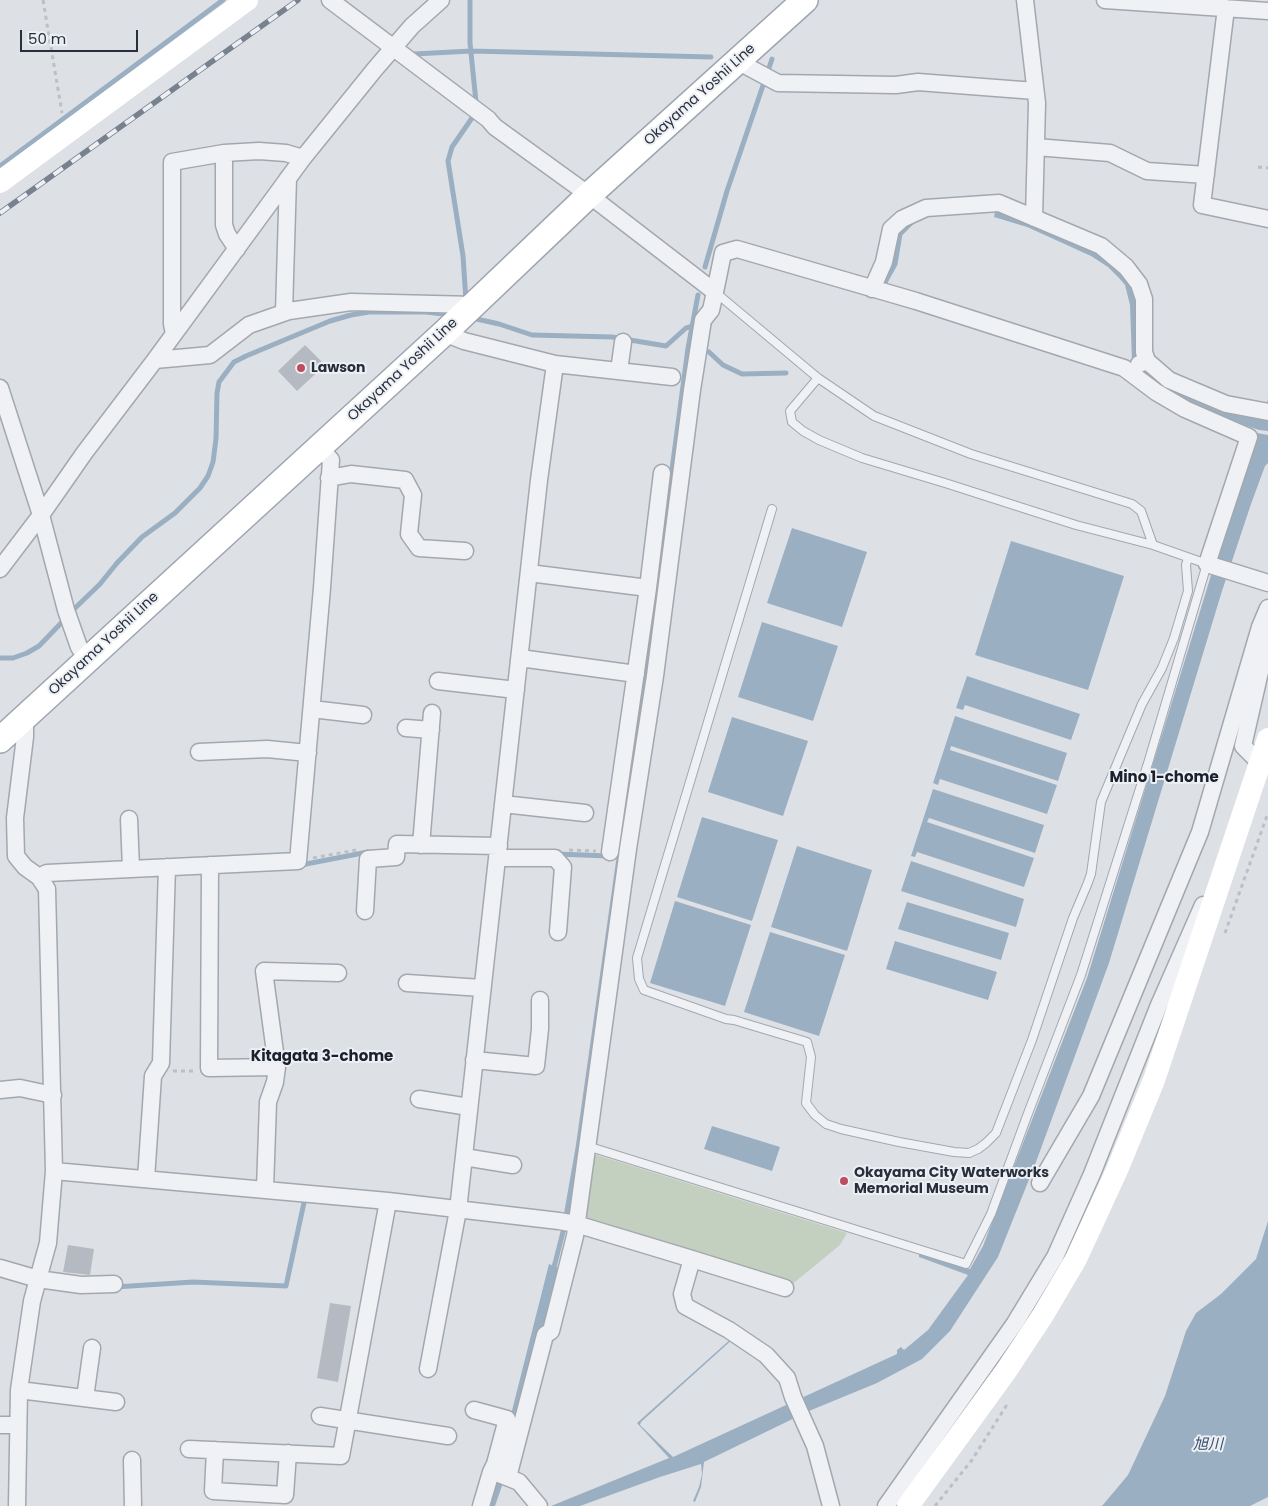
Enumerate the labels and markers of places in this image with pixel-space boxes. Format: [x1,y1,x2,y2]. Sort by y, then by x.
place label: Lawson [311,360,365,376]
marker: Lawson [295,362,307,374]
place label: Okayama City Waterworks Memorial Museum [854,1165,1049,1198]
marker: Okayama City Waterworks Memorial Museum [838,1175,850,1187]

